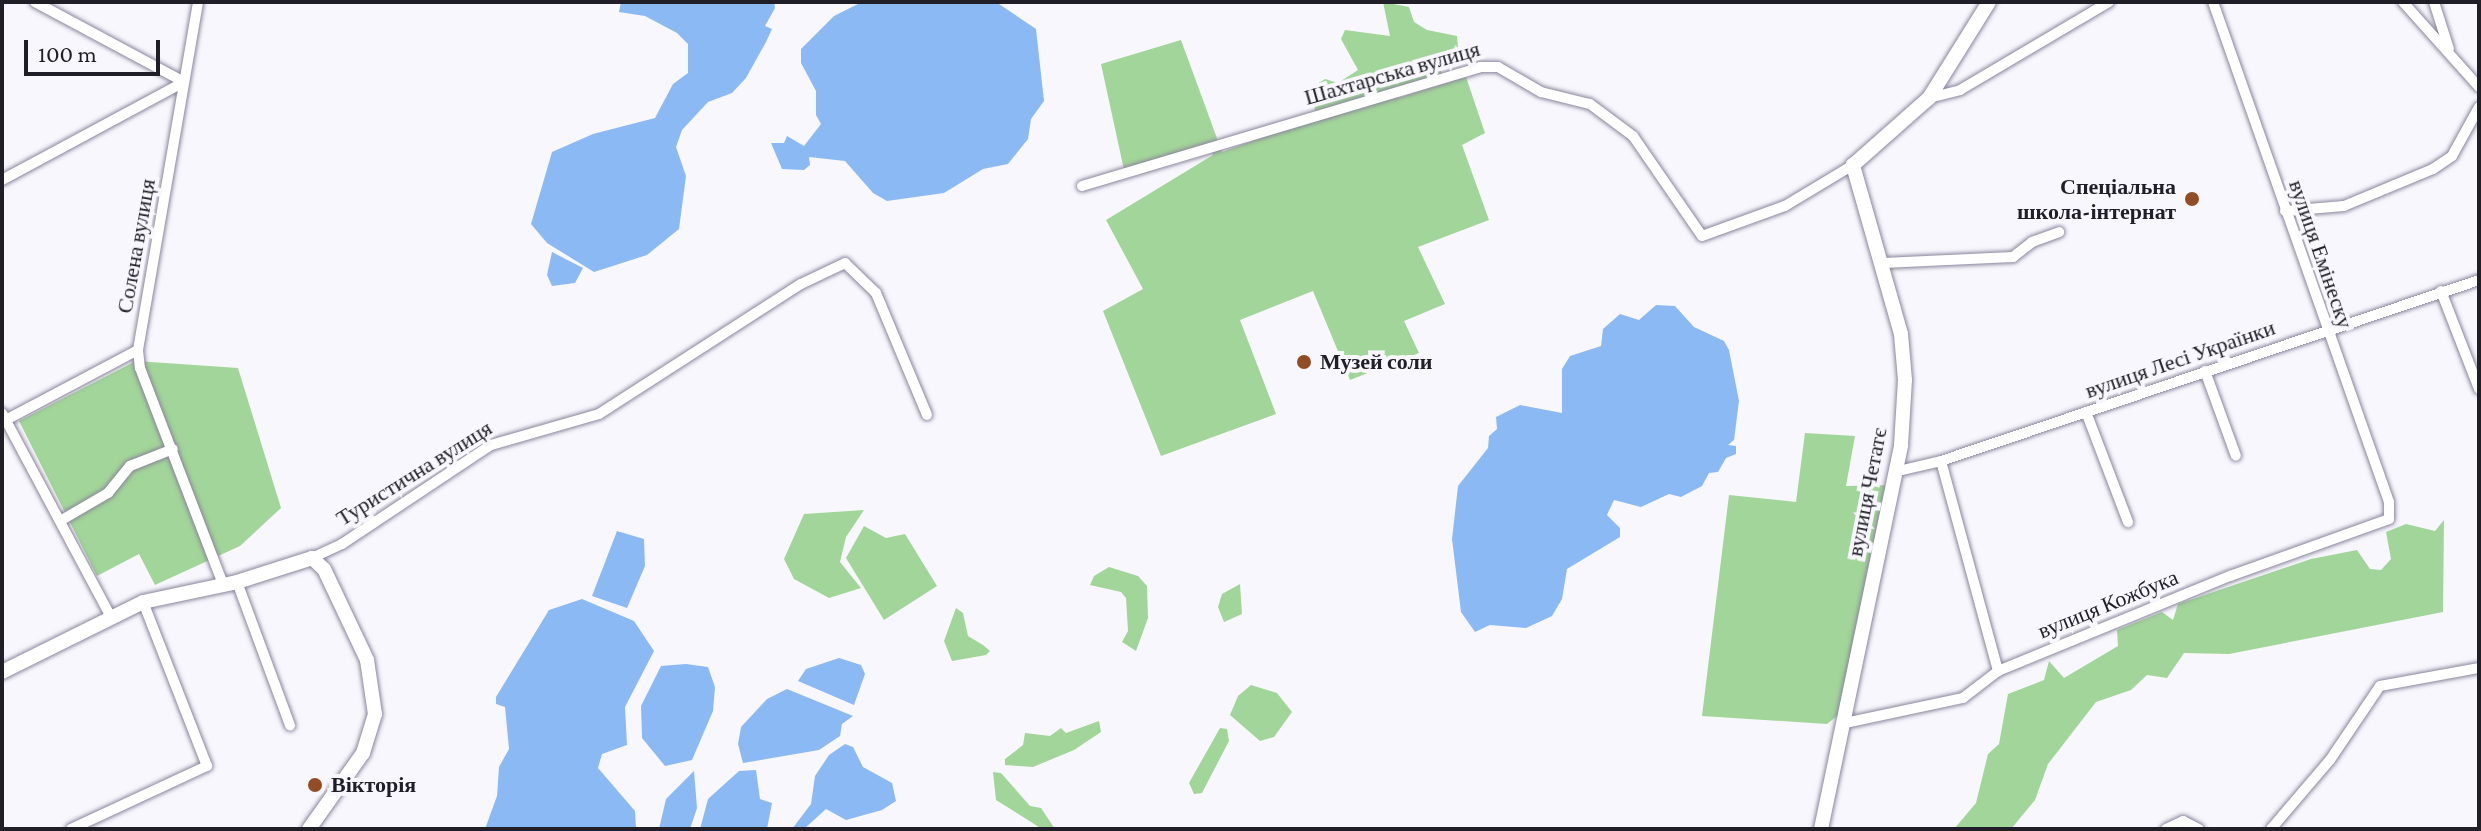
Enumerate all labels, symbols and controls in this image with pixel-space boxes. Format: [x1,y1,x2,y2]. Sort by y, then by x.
scale bar [28,24,164,74]
street label: Шахтарська вулиця [1301,35,1483,111]
text: 100 m [38,40,97,67]
place label: Спеціальна школа-інтернат [2017,173,2176,224]
street label: вулиця Емінеску [2283,176,2359,332]
street label: Солена вулиця [111,177,161,315]
marker: Спеціальна школа-інтернат [2183,190,2201,208]
street label: вулиця Лесі Українки [2082,314,2278,404]
place label: Музей соли [1320,349,1432,375]
marker: Музей соли [1295,353,1313,371]
street label: Туристична вулиця [331,415,497,531]
street label: вулиця Четатє [1842,425,1892,559]
street label: вулиця Кожбука [2034,564,2182,644]
place label: Вікторія [331,772,416,798]
marker: Вікторія [306,776,324,794]

